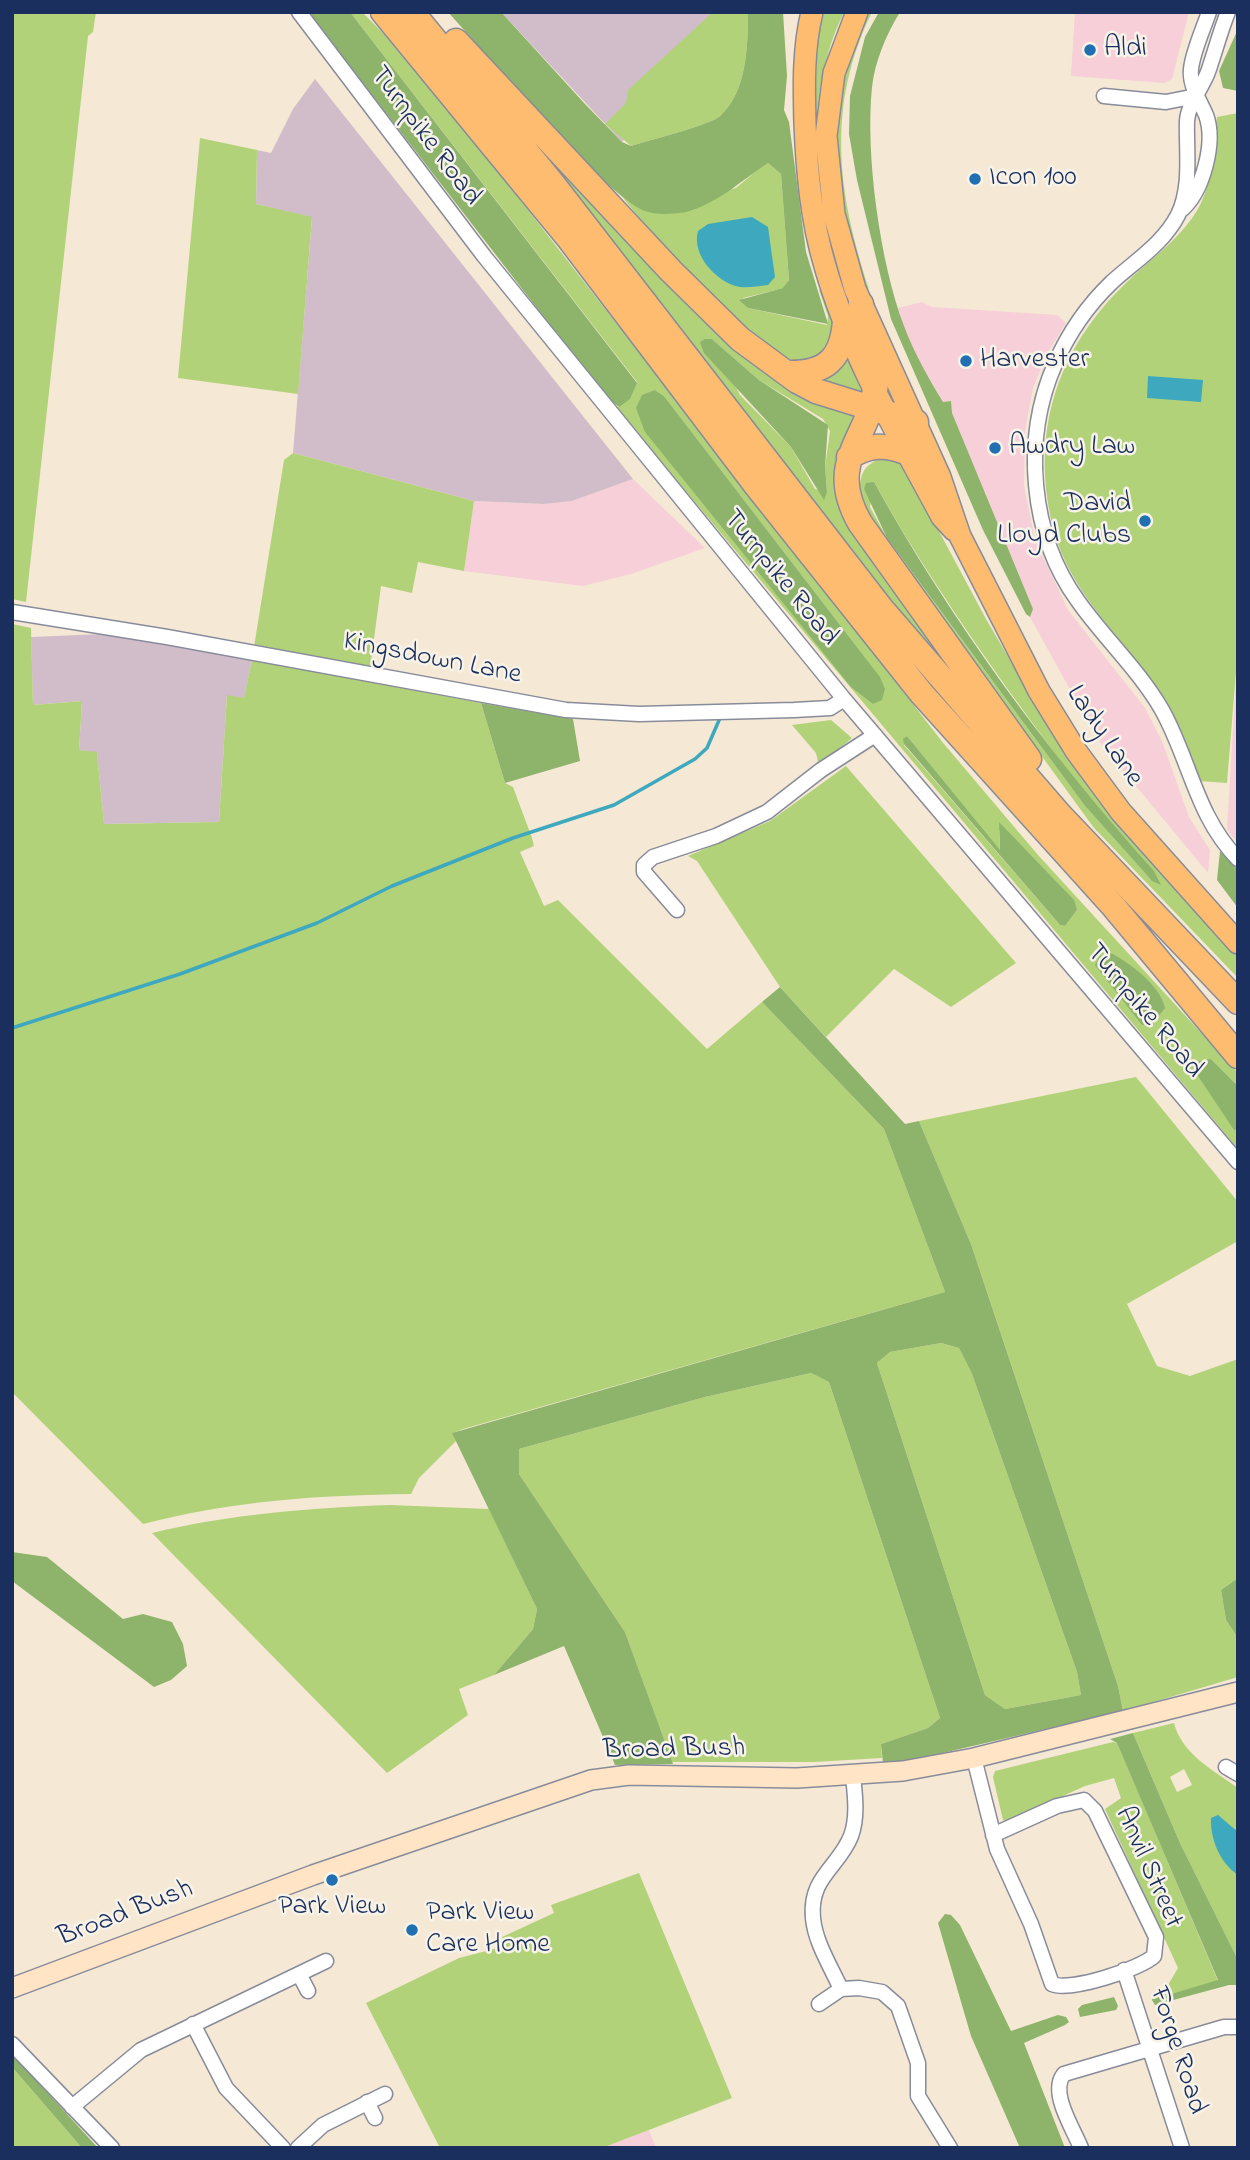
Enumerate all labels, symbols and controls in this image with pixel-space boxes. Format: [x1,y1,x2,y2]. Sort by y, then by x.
place label: Aldi [1104,33,1147,67]
marker: Aldi [1082,42,1098,58]
street label: Turnpike Road [361,61,487,213]
place label: Icon 100 [989,162,1076,196]
marker: Icon 100 [967,171,983,187]
place label: Harvester [980,344,1089,378]
marker: Harvester [958,353,974,369]
place label: Awdry Law [1009,431,1135,465]
marker: Awdry Law [987,440,1003,456]
place label: David Lloyd Clubs [997,488,1131,554]
street label: Turnpike Road [714,504,844,654]
marker: David Lloyd Clubs [1137,513,1153,529]
street label: Kingsdown Lane [340,626,524,694]
street label: Lady Lane [1057,680,1149,794]
street label: Turnpike Road [1077,938,1209,1086]
street label: Broad Bush [603,1733,745,1769]
street label: Anvil Street [1105,1802,1189,1934]
marker: Park View [324,1872,340,1888]
street label: Broad Bush [54,1874,198,1956]
place label: Park View [278,1891,386,1925]
place label: Park View Care Home [426,1897,550,1963]
marker: Park View Care Home [404,1922,420,1938]
street label: Forge Road [1140,1983,1212,2119]

